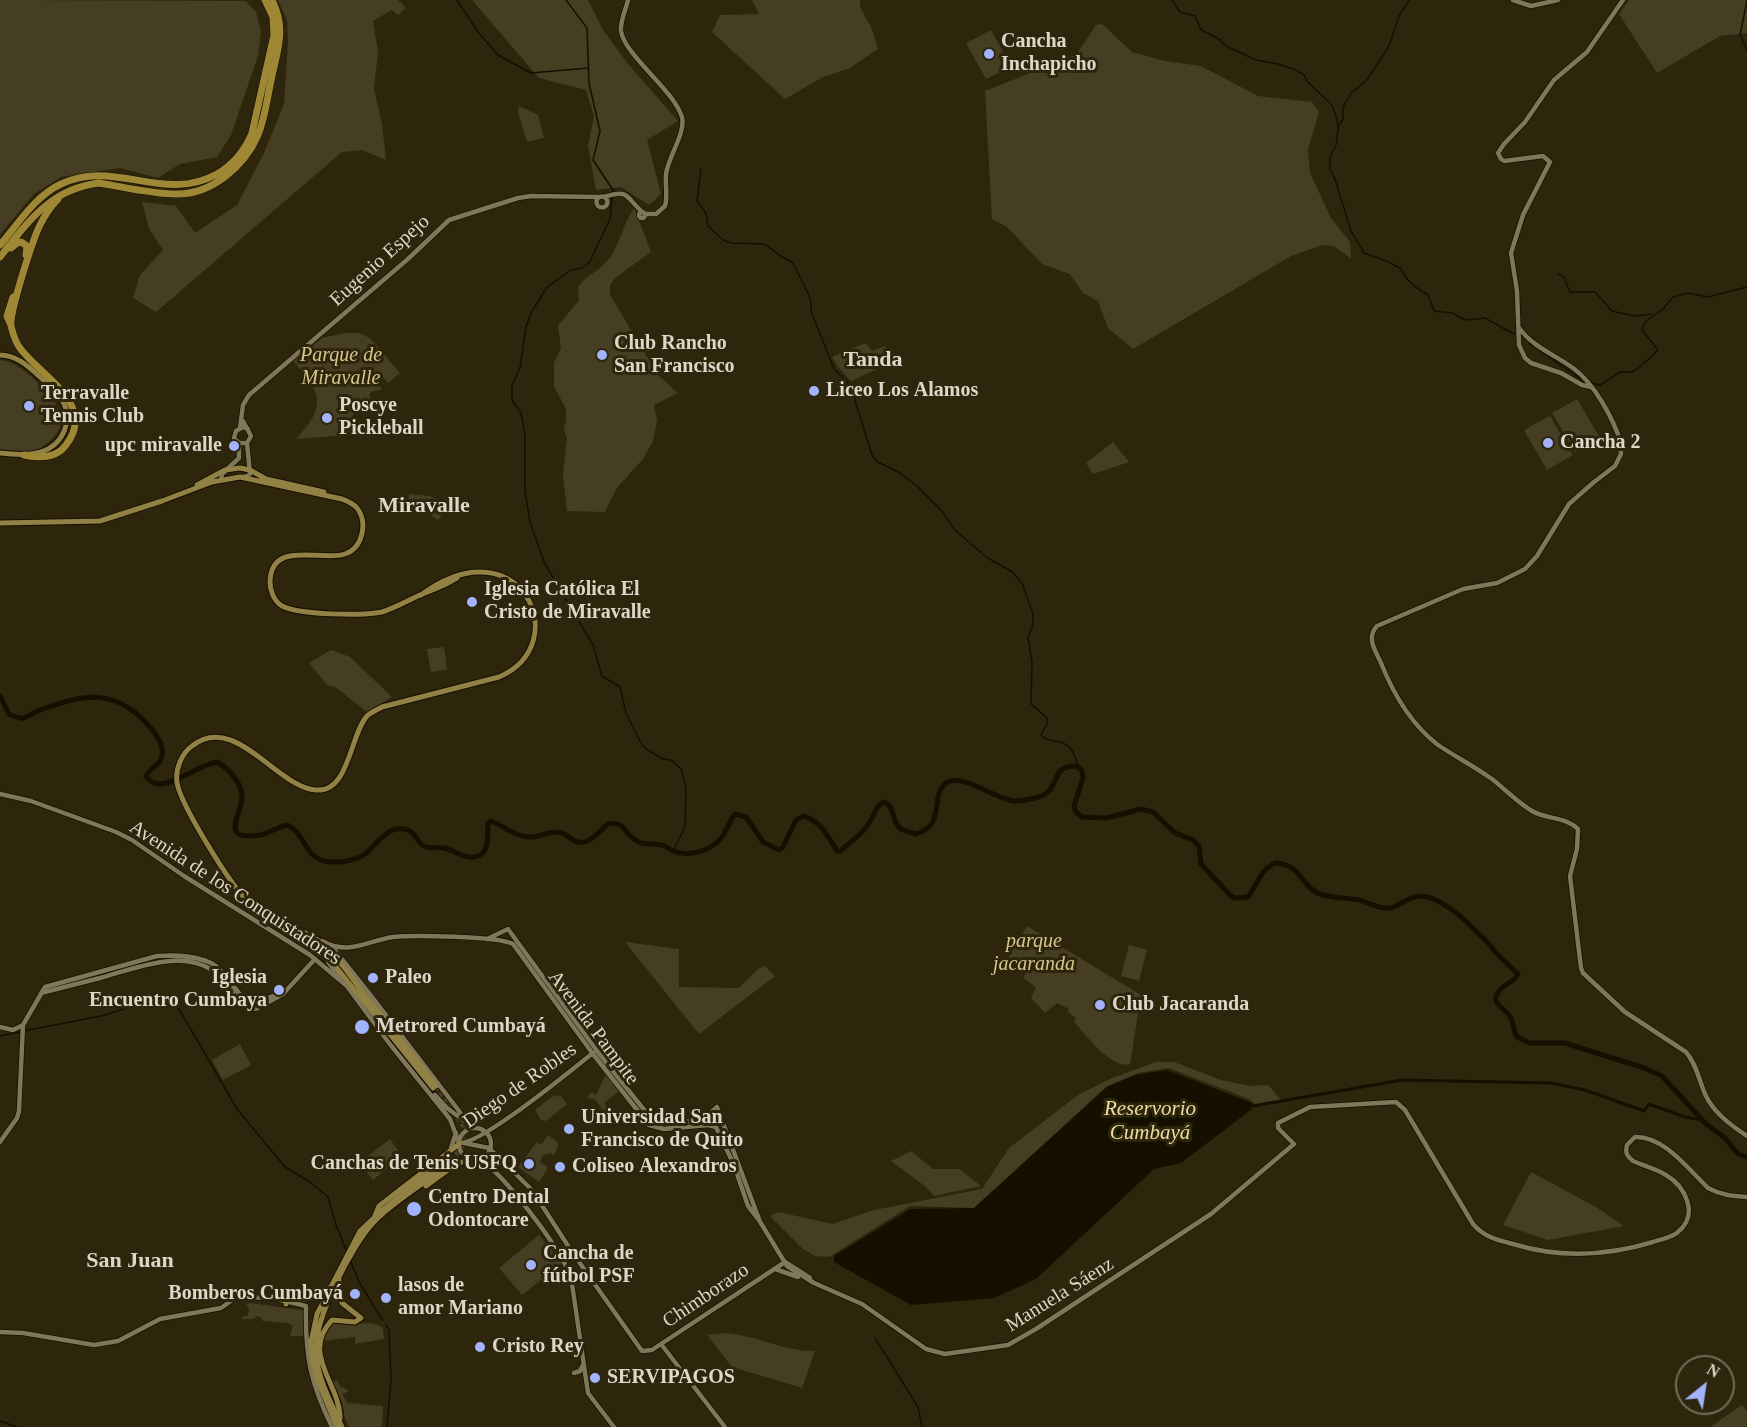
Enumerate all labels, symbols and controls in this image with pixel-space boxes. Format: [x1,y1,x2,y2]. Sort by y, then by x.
place label: Cancha Inchapicho [1001,30,1097,77]
marker: Cancha Inchapicho [982,47,996,61]
street label: Eugenio Espejo [325,210,435,312]
place label: Club Rancho San Francisco [614,332,735,379]
park label: Parque de Miravalle [300,344,382,391]
district label: Tanda [843,347,903,373]
marker: Club Rancho San Francisco [595,348,609,362]
place label: Liceo Los Alamos [826,379,978,403]
place label: Terravalle Tennis Club [41,382,144,429]
marker: Liceo Los Alamos [807,384,821,398]
place label: Poscye Pickleball [339,394,423,441]
marker: Terravalle Tennis Club [22,399,36,413]
marker: Poscye Pickleball [320,411,334,425]
place label: Cancha 2 [1560,431,1641,455]
place label: upc miravalle [105,434,222,458]
marker: Cancha 2 [1541,436,1555,450]
marker: upc miravalle [227,439,241,453]
district label: Miravalle [378,493,470,519]
place label: Iglesia Católica El Cristo de Miravalle [484,578,651,625]
marker: Iglesia Católica El Cristo de Miravalle [465,595,479,609]
street label: Avenida de los Conquistadores [125,815,345,971]
park label: parque jacaranda [993,930,1075,977]
place label: Iglesia Encuentro Cumbaya [89,966,267,1013]
place label: Paleo [385,966,432,990]
street label: Avenida Pampite [542,966,644,1090]
marker: Paleo [366,971,380,985]
marker: Iglesia Encuentro Cumbaya [272,983,286,997]
place label: Club Jacaranda [1112,993,1249,1017]
marker: Club Jacaranda [1093,998,1107,1012]
place label: Metrored Cumbayá [376,1015,546,1039]
marker: Metrored Cumbayá [353,1018,371,1036]
street label: Diego de Robles [459,1038,581,1134]
water label: Reservorio Cumbayá [1104,1096,1196,1146]
place label: Universidad San Francisco de Quito [581,1106,743,1153]
marker: Universidad San Francisco de Quito [562,1122,576,1136]
place label: Canchas de Tenis USFQ [310,1152,517,1176]
place label: Coliseo Alexandros [572,1155,737,1179]
marker: Canchas de Tenis USFQ [522,1157,536,1171]
marker: Coliseo Alexandros [553,1160,567,1174]
place label: Centro Dental Odontocare [428,1186,549,1233]
marker: Centro Dental Odontocare [405,1200,423,1218]
place label: Cancha de fútbol PSF [543,1242,635,1289]
district label: San Juan [86,1248,174,1274]
street label: Manuela Sáenz [1002,1252,1118,1338]
marker: Cancha de fútbol PSF [524,1258,538,1272]
street label: Chimborazo [658,1258,754,1334]
place label: lasos de amor Mariano [398,1274,523,1321]
place label: Bomberos Cumbayá [168,1282,343,1306]
marker: Bomberos Cumbayá [348,1287,362,1301]
marker: lasos de amor Mariano [379,1291,393,1305]
place label: Cristo Rey [492,1335,584,1359]
marker: Cristo Rey [473,1340,487,1354]
north arrow [1675,1355,1735,1415]
text: N [1704,1360,1723,1381]
place label: SERVIPAGOS [607,1366,735,1390]
marker: SERVIPAGOS [588,1371,602,1385]

